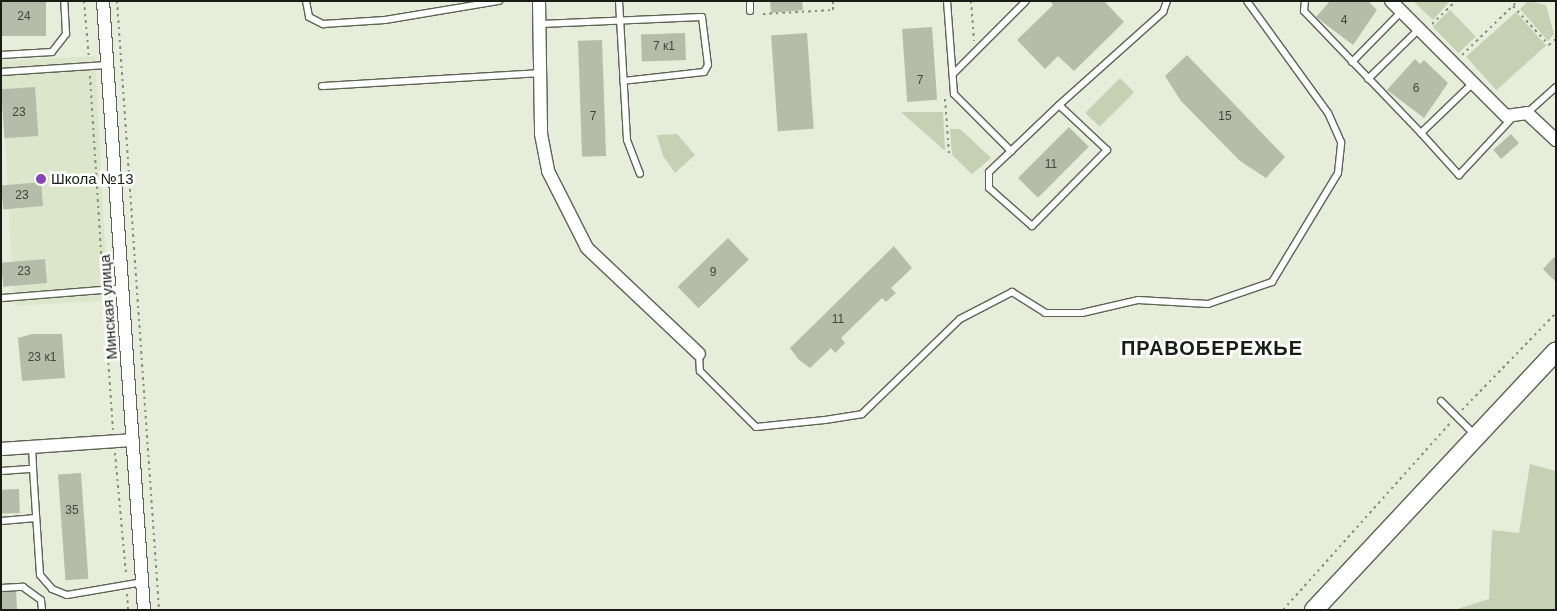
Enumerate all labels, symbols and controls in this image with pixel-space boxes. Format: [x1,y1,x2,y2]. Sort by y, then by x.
house number: 24 [17,10,31,24]
house number: 4 [1341,14,1347,28]
house number: 7 к1 [653,40,675,54]
house number: 7 [917,74,923,88]
house number: 6 [1413,82,1419,96]
house number: 23 [12,106,26,120]
house number: 7 [590,110,596,124]
house number: 15 [1218,110,1232,124]
house number: 11 [1045,158,1057,172]
place label: Школа №13 [51,170,134,188]
marker: Школа №13 [35,173,47,185]
house number: 23 [15,189,29,203]
street label: Минская улица [95,254,121,360]
house number: 23 [17,265,31,279]
house number: 9 [710,266,716,280]
house number: 11 [832,313,844,327]
district label: ПРАВОБЕРЕЖЬЕ [1119,336,1305,360]
house number: 23 к1 [28,351,56,365]
house number: 35 [65,504,79,518]

